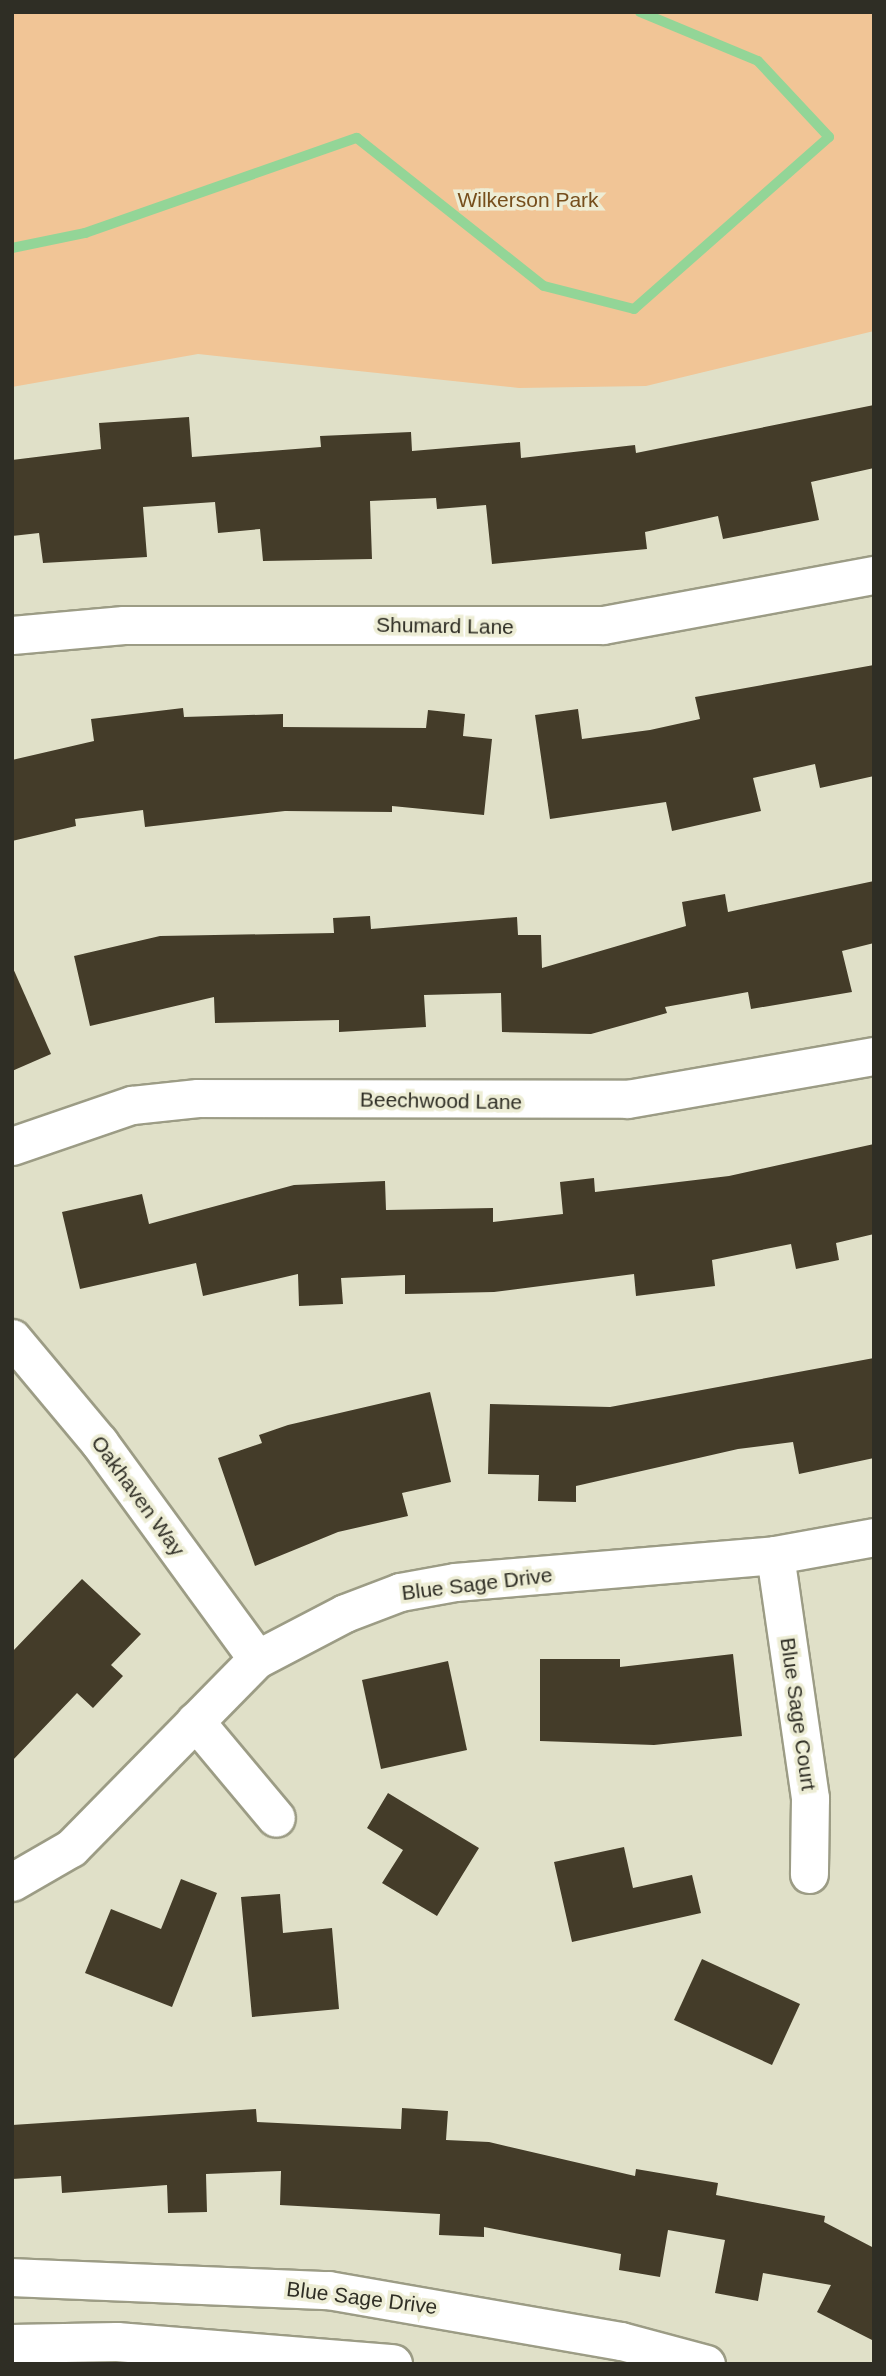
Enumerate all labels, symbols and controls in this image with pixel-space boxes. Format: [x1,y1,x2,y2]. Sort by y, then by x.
park label: Wilkerson Park [457,187,599,213]
street label: Shumard Lane [376,612,514,640]
street label: Beechwood Lane [360,1087,522,1115]
street label: Oakhaven Way [86,1431,190,1561]
street label: Blue Sage Drive [400,1562,554,1606]
street label: Blue Sage Court [775,1636,821,1792]
street label: Blue Sage Drive [285,2276,439,2320]

